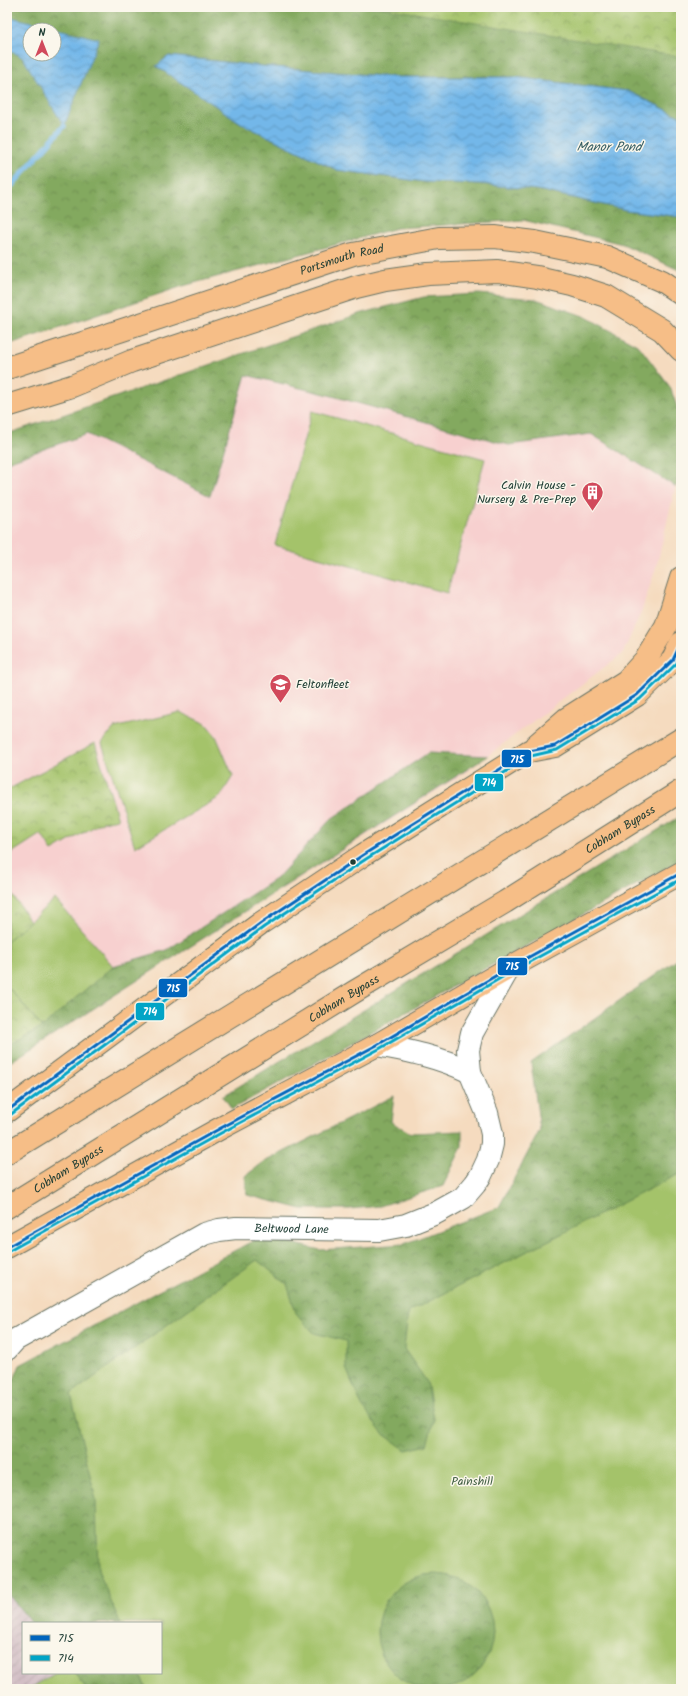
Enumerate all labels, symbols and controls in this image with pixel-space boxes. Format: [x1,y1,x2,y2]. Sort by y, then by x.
north arrow [22,22,62,62]
text: N [39,24,46,42]
water label: Manor Pond [576,137,645,158]
street label: Portsmouth Road [297,239,386,280]
place label: Calvin House - Nursery & Pre-Prep [477,476,576,509]
building icon: Calvin House - Nursery & Pre-Prep [579,479,605,512]
school or university icon: Feltonfleet [268,671,294,704]
place label: Feltonfleet [296,675,349,694]
line badge: 715 [501,749,532,768]
text: 715 [510,751,525,769]
line badge: 714 [474,773,504,792]
text: 714 [482,774,496,792]
street label: Cobham Bypass [581,800,659,859]
unlabelled marker [348,857,358,867]
line badge: 715 [497,957,528,976]
text: 715 [505,958,520,976]
street label: Cobham Bypass [304,970,383,1028]
line badge: 715 [158,978,188,998]
text: 715 [166,980,181,998]
line badge: 714 [135,1002,165,1021]
text: 714 [143,1003,157,1021]
street label: Cobham Bypass [29,1140,107,1198]
street label: Beltwood Lane [254,1219,330,1239]
park label: Painshill [451,1472,493,1491]
legend [22,1622,162,1674]
text: 715 [58,1629,75,1648]
text: 714 [58,1649,74,1668]

